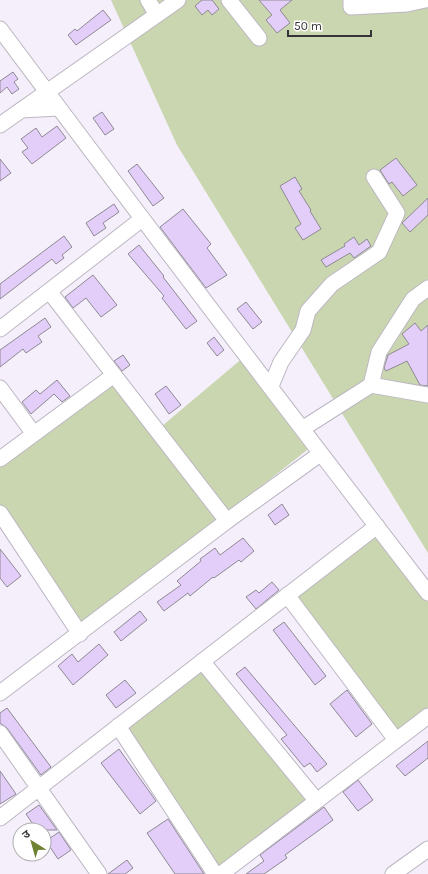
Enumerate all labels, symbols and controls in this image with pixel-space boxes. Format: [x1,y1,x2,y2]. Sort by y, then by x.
scale bar [288,12,371,38]
text: 50 m [294,19,322,33]
north arrow [12,822,52,862]
text: उ [20,827,33,842]

